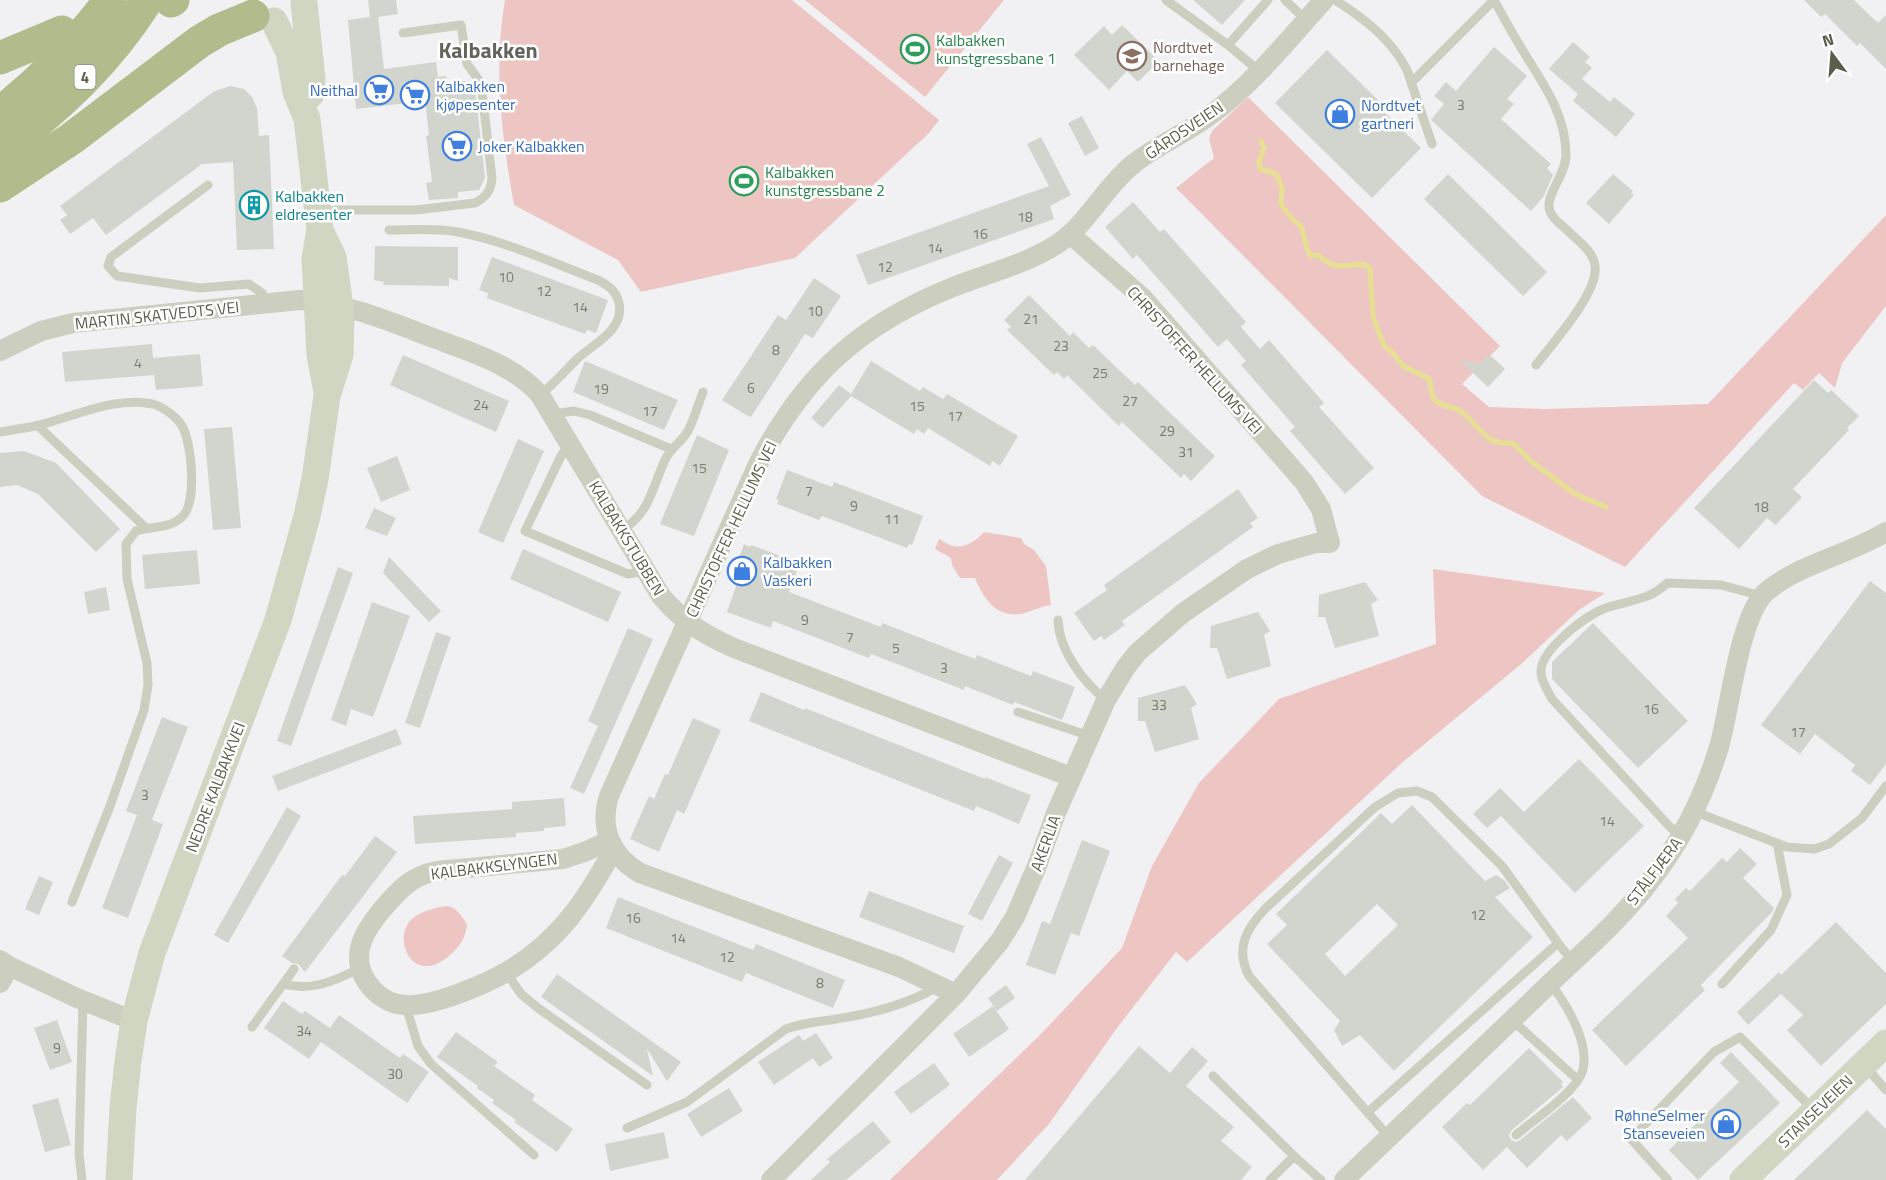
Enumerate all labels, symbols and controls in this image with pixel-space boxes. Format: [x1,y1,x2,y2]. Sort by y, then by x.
north arrow [1802,24,1862,84]
text: N [1819,27,1837,53]
place label: Kalbakken kunstgressbane 1 [936,28,1056,70]
district label: Kalbakken [438,33,538,67]
sports icon: Kalbakken kunstgressbane 1 [899,33,931,65]
place label: Nordtvet barnehage [1153,35,1225,77]
school or university icon: Nordtvet barnehage [1116,40,1148,72]
road number: 4 [74,65,96,89]
supermarket icon: Neithal [363,74,395,106]
place label: Kalbakken kjøpesenter [436,74,516,116]
place label: Neithal [310,78,358,102]
supermarket icon: Kalbakken kjøpesenter [399,79,431,111]
place label: Nordtvet gartneri [1361,93,1421,135]
house number: 3 [1457,94,1465,115]
street label: GÅRDSVEIEN [1140,95,1228,165]
shop icon: Nordtvet gartneri [1324,98,1356,130]
supermarket icon: Joker Kalbakken [441,130,473,162]
place label: Joker Kalbakken [478,134,585,158]
place label: Kalbakken kunstgressbane 2 [765,160,885,202]
sports icon: Kalbakken kunstgressbane 2 [728,165,760,197]
place label: Kalbakken eldresenter [275,184,352,226]
building icon: Kalbakken eldresenter [238,189,270,221]
house number: 18 [1017,206,1033,227]
house number: 16 [972,223,988,244]
house number: 14 [927,237,943,258]
house number: 12 [877,256,893,277]
house number: 10 [498,266,514,287]
house number: 12 [536,280,552,301]
street label: CHRISTOFFER HELLUMS VEI [1122,280,1268,440]
street label: MARTIN SKATVEDTS VEI [74,294,240,336]
house number: 14 [572,296,588,317]
house number: 10 [807,300,823,321]
house number: 21 [1023,308,1039,329]
house number: 23 [1053,335,1069,356]
house number: 8 [772,339,780,360]
house number: 4 [134,352,142,373]
house number: 25 [1092,362,1108,383]
house number: 6 [747,377,755,398]
house number: 19 [593,378,609,399]
house number: 27 [1122,390,1138,411]
house number: 24 [473,394,489,415]
house number: 15 [909,395,925,416]
house number: 17 [642,400,658,421]
house number: 17 [947,405,963,426]
house number: 29 [1159,420,1175,441]
street label: CHRISTOFFER HELLUMS VEI [679,437,783,621]
house number: 31 [1178,441,1194,462]
house number: 15 [691,457,707,478]
street label: KALBAKKSTUBBEN [583,476,671,600]
house number: 7 [805,480,813,501]
house number: 9 [850,495,858,516]
house number: 18 [1753,496,1769,517]
house number: 11 [884,508,900,529]
place label: Kalbakken Vaskeri [763,550,832,592]
shop icon: Kalbakken Vaskeri [726,555,758,587]
house number: 9 [801,609,809,630]
house number: 7 [846,626,854,647]
house number: 5 [892,637,900,658]
house number: 3 [940,657,948,678]
house number: 33 [1151,694,1167,715]
house number: 16 [1643,698,1659,719]
street label: NEDRE KALBAKKVEI [179,718,251,856]
house number: 17 [1790,721,1806,742]
house number: 3 [141,784,149,805]
house number: 14 [1599,810,1615,831]
street label: AKERLIA [1024,811,1066,875]
street label: STÅLFJÆRA [1620,832,1688,910]
street label: KALBAKKSLYNGEN [429,846,559,886]
house number: 12 [1470,904,1486,925]
house number: 16 [625,907,641,928]
house number: 14 [670,927,686,948]
house number: 12 [719,946,735,967]
house number: 8 [816,972,824,993]
house number: 34 [296,1020,312,1041]
house number: 9 [53,1037,61,1058]
house number: 30 [387,1063,403,1084]
street label: STANSEVEIEN [1772,1069,1858,1153]
place label: RøhneSelmer Stanseveien [1614,1103,1705,1145]
shop icon: RøhneSelmer Stanseveien [1710,1108,1742,1140]

